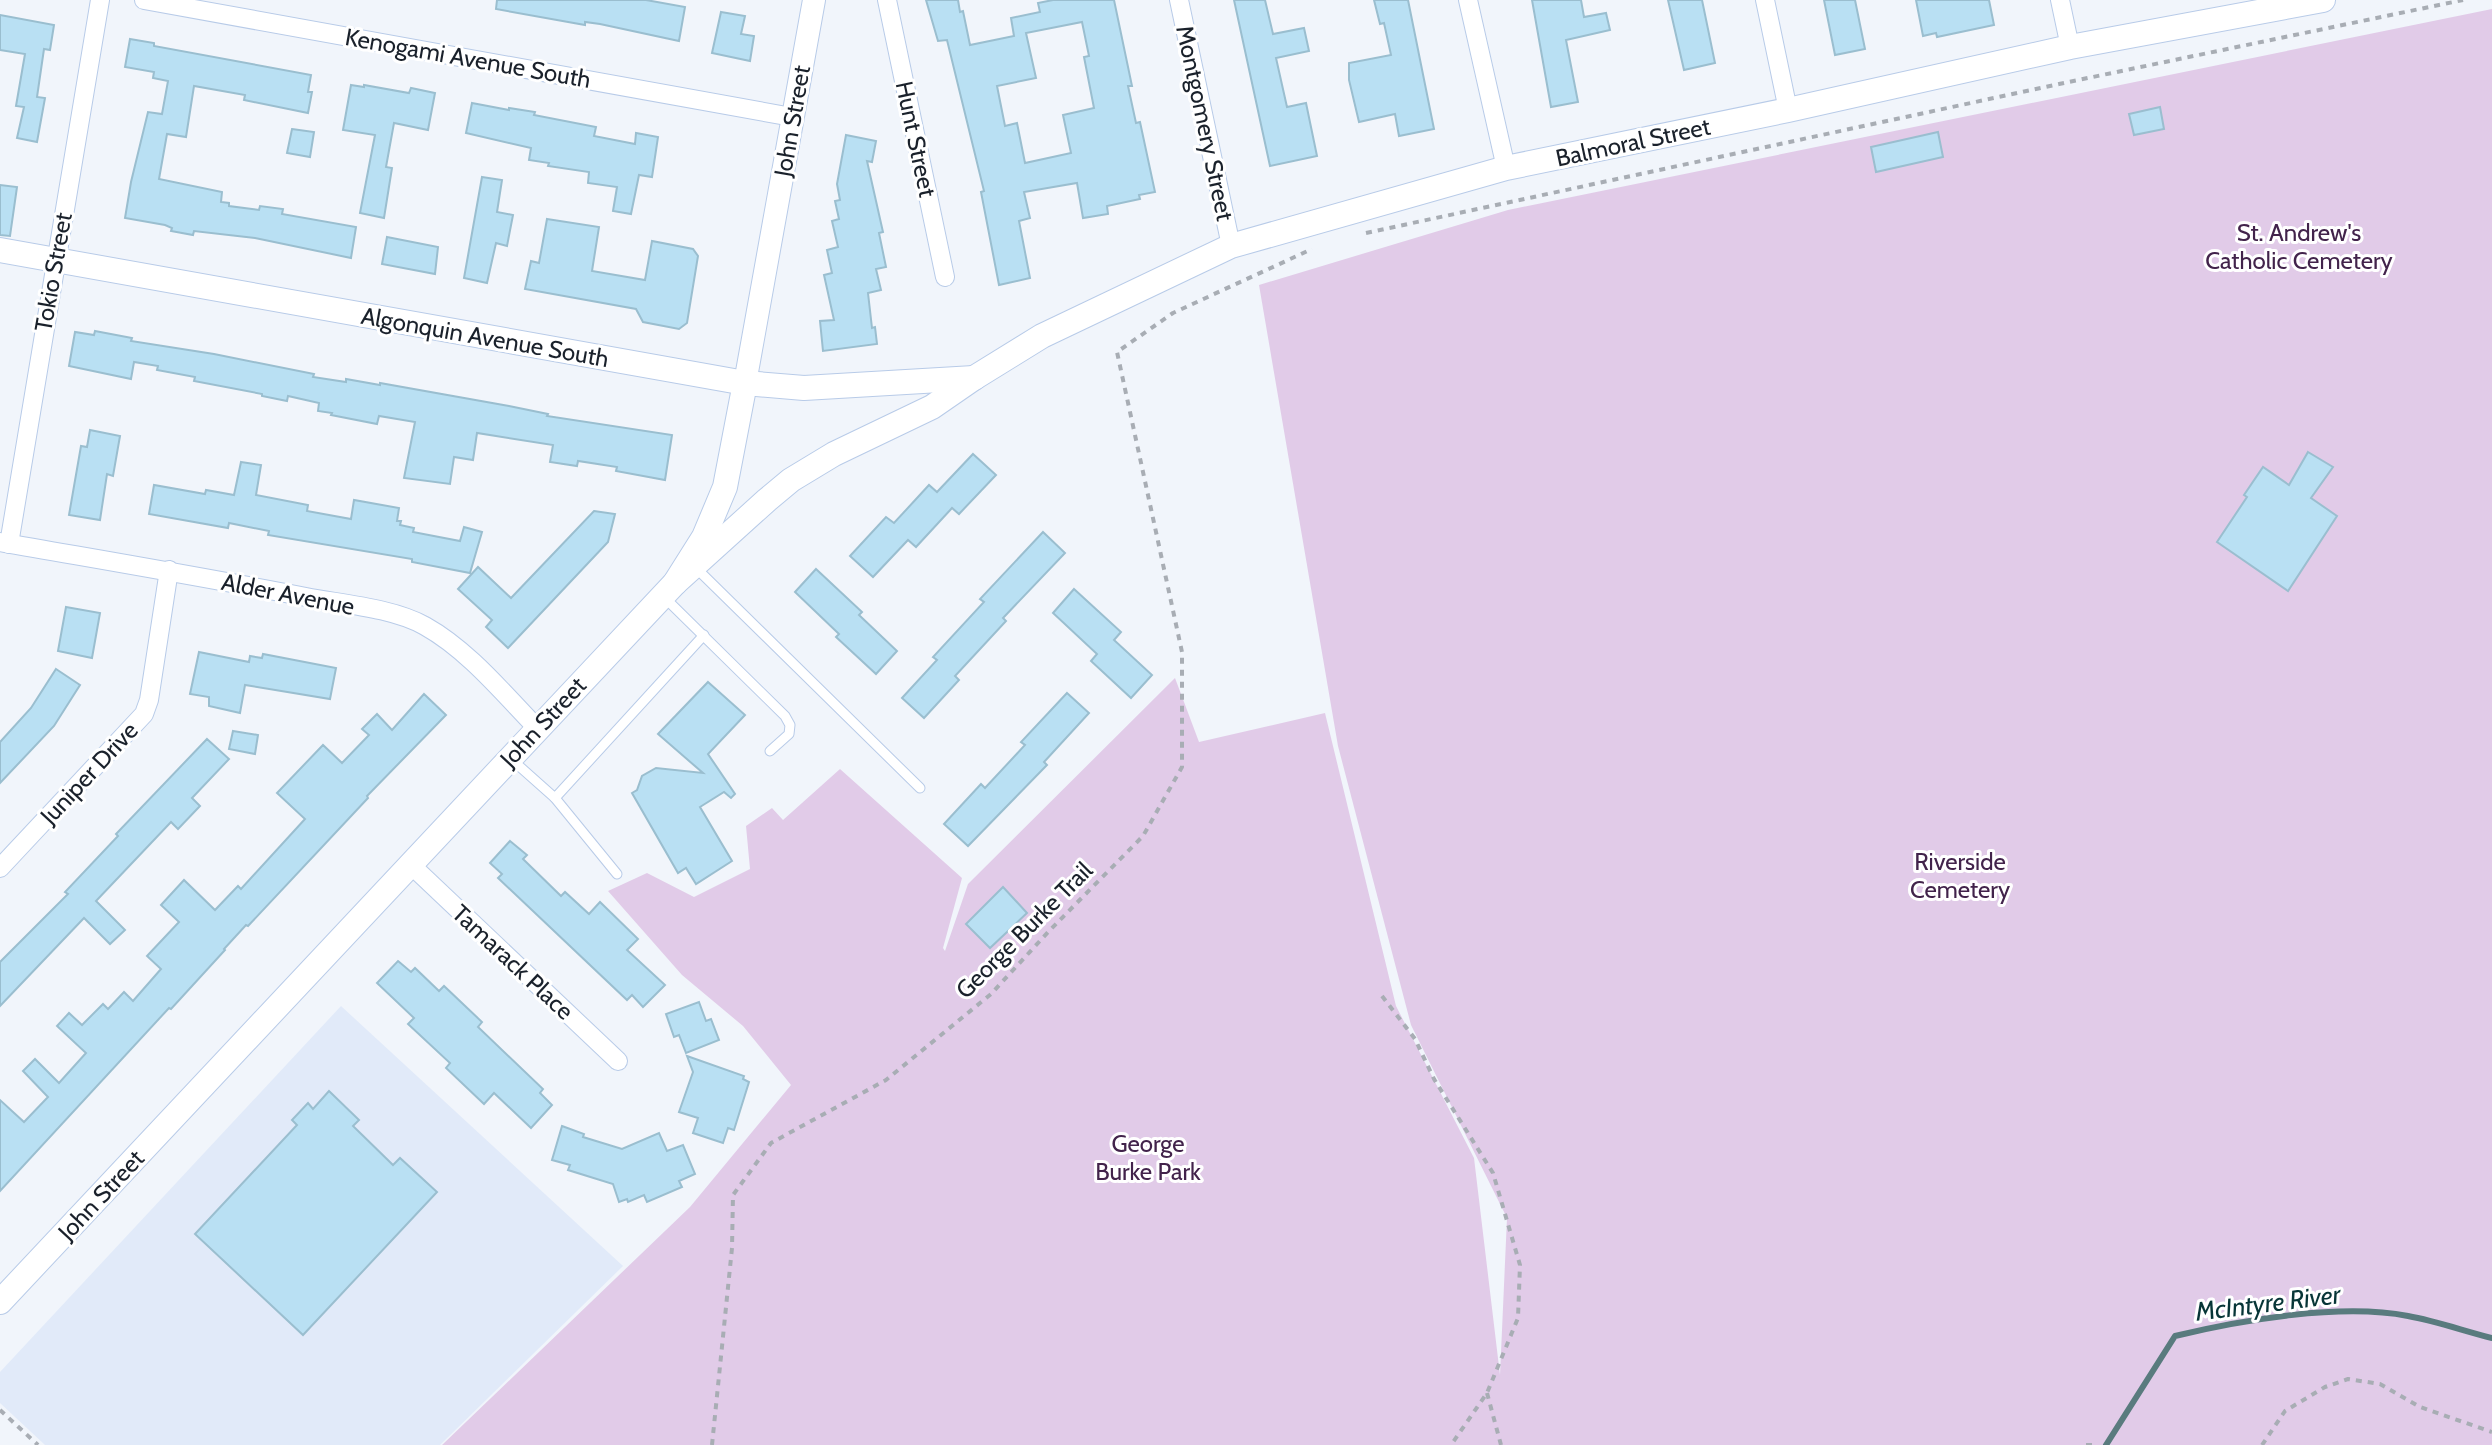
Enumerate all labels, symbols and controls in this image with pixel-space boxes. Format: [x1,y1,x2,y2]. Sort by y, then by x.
street label: Kenogami Avenue South [343,22,593,94]
street label: Montgomery Street [1170,23,1240,223]
street label: John Street [768,63,816,180]
street label: Hunt Street [890,78,942,200]
street label: Balmoral Street [1553,111,1713,173]
street label: Tokio Street [28,210,78,334]
park label: St. Andrew's Catholic Cemetery [2205,218,2393,275]
street label: Algonquin Avenue South [359,301,611,373]
street label: Alder Avenue [219,567,357,621]
street label: John Street [493,671,592,774]
street label: Juniper Drive [34,716,144,831]
park label: Riverside Cemetery [1910,847,2010,904]
street label: George Burke Trail [950,855,1099,1004]
street label: Tamarack Place [446,898,580,1026]
park label: George Burke Park [1095,1129,1201,1186]
street label: John Street [51,1144,150,1247]
water label: McIntyre River [2193,1278,2343,1328]

